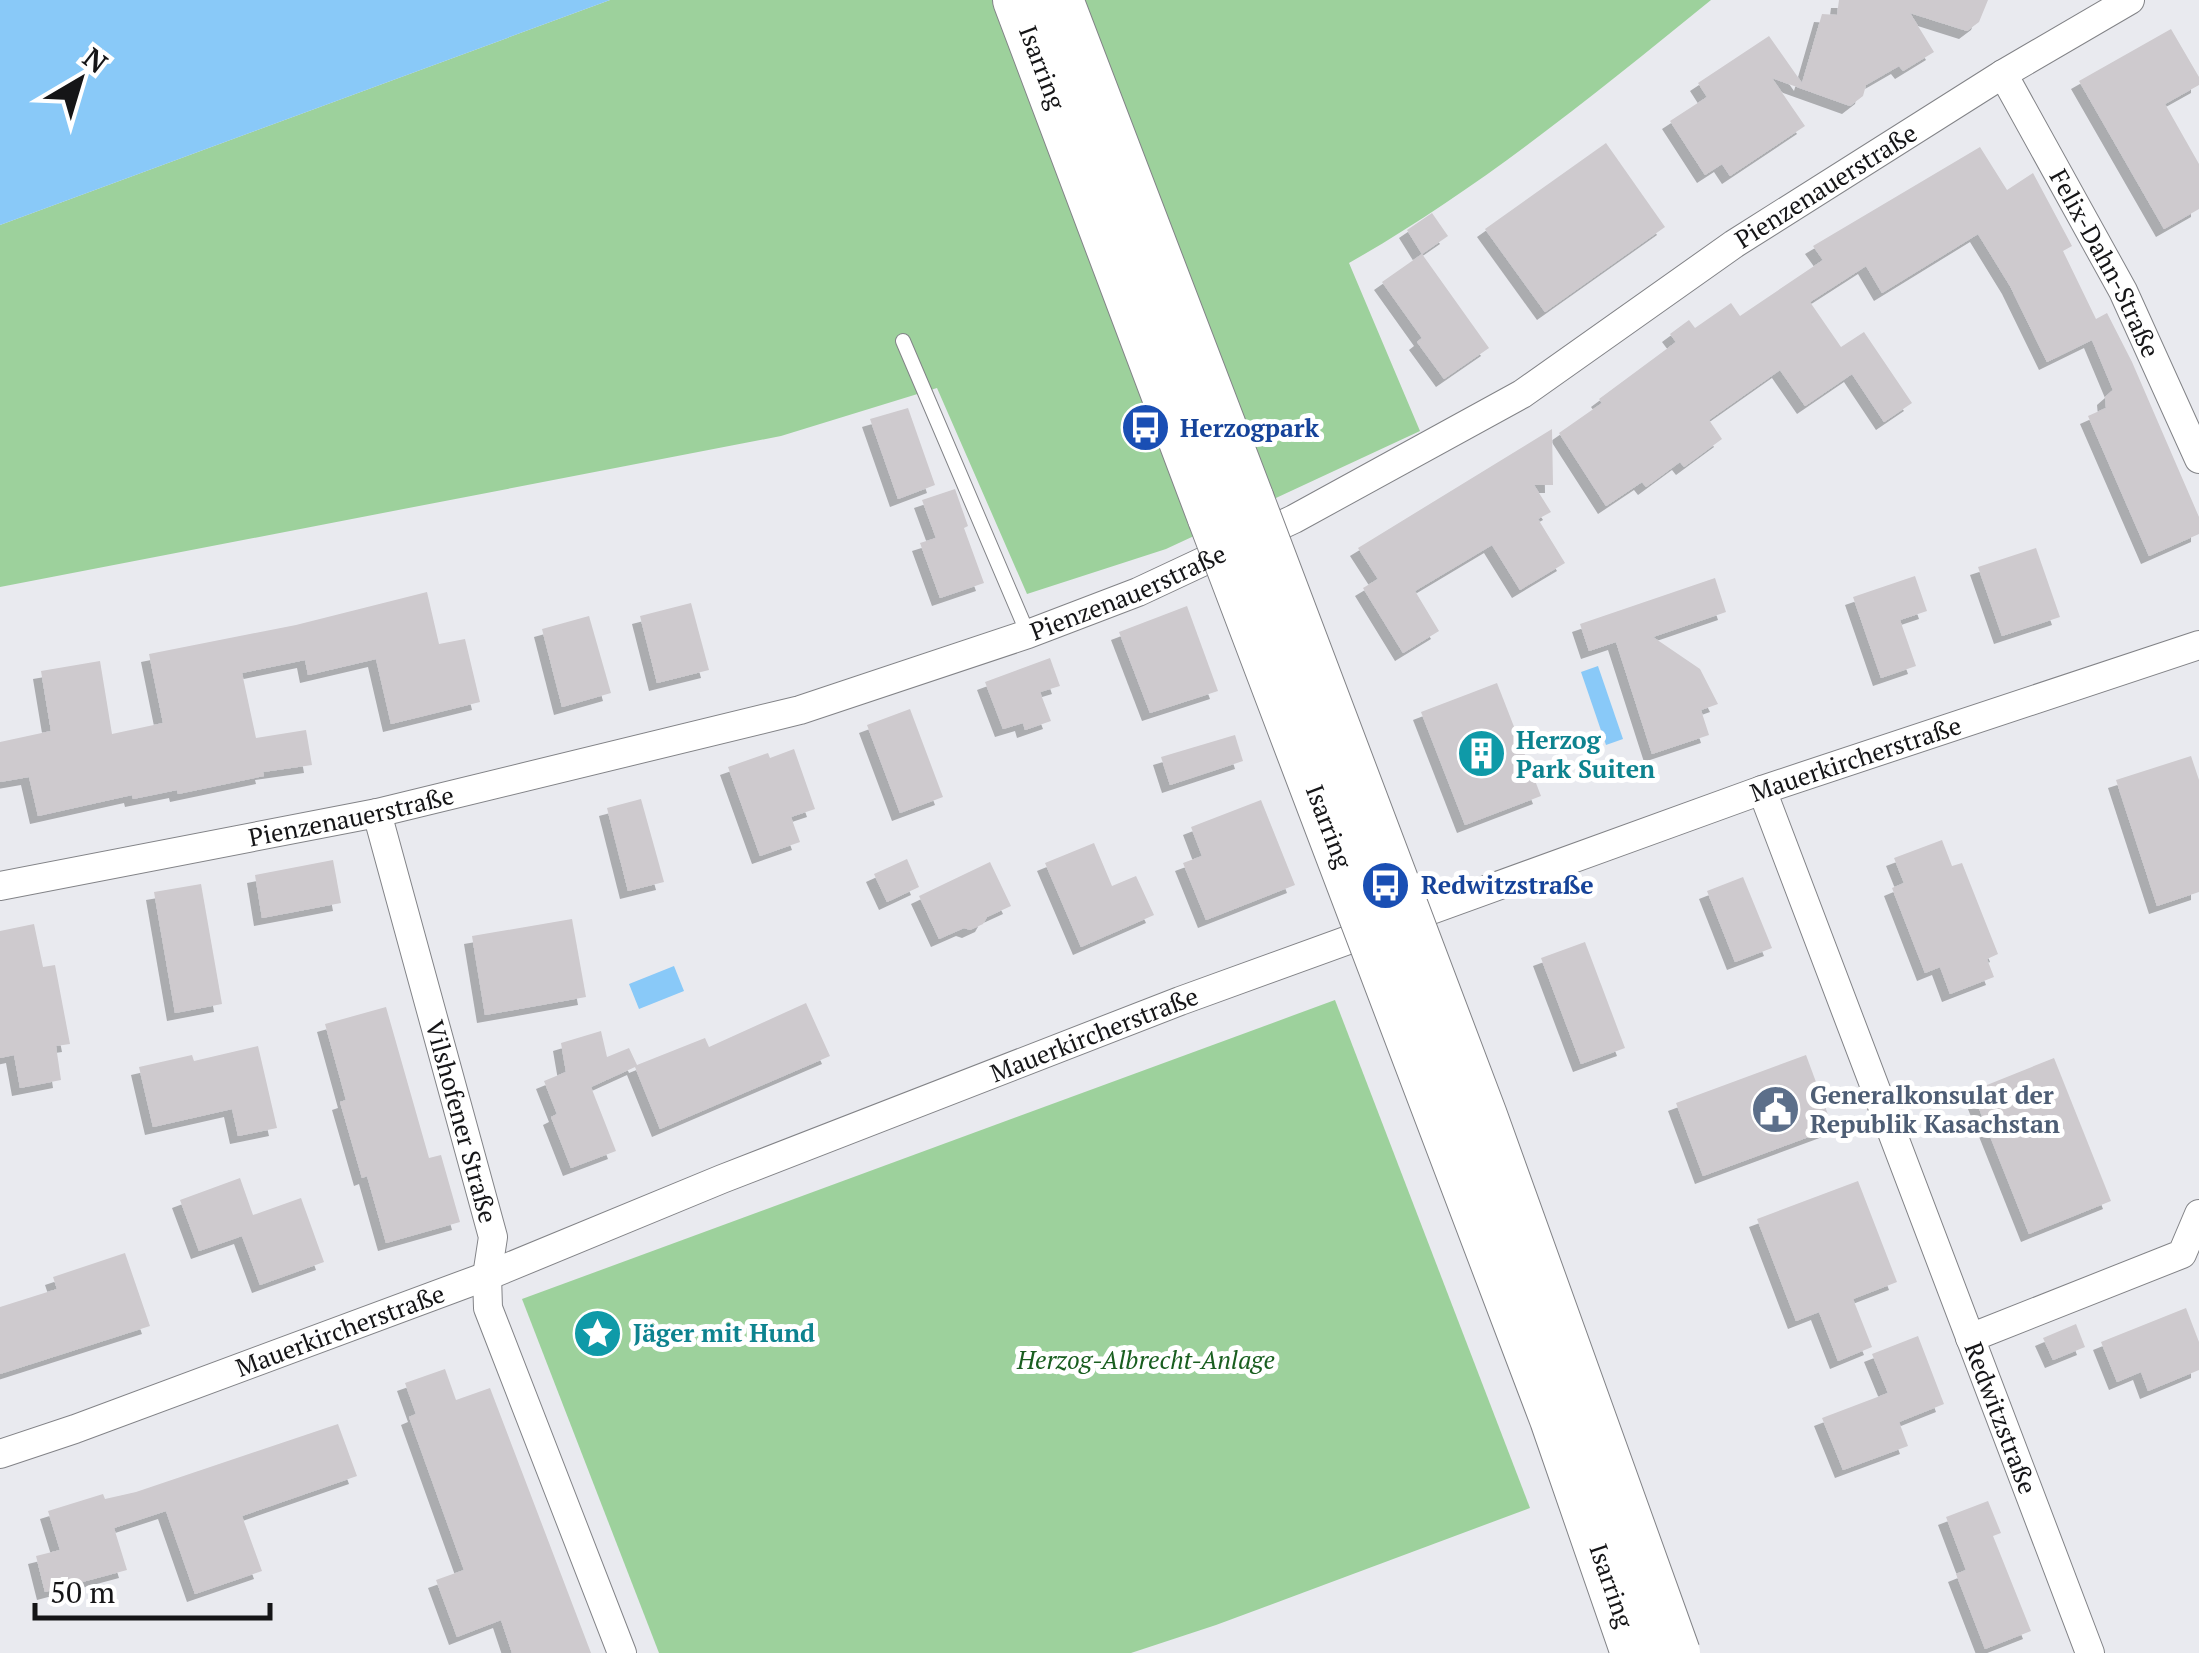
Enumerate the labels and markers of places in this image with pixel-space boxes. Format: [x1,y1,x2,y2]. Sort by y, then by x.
bus stop icon: Herzogpark [1119,402,1171,454]
place label: Herzogpark [1180,411,1320,444]
place label: Herzog Park Suiten [1516,723,1655,785]
building icon: Herzog Park Suiten [1455,728,1507,780]
bus stop icon: Redwitzstraße [1360,859,1412,911]
place label: Redwitzstraße [1421,868,1594,901]
place label: Generalkonsulat der Republik Kasachstan [1810,1078,2060,1140]
public building icon: Generalkonsulat der Republik Kasachstan [1749,1083,1801,1135]
place icon: Jäger mit Hund [572,1307,624,1359]
place label: Jäger mit Hund [633,1316,815,1349]

